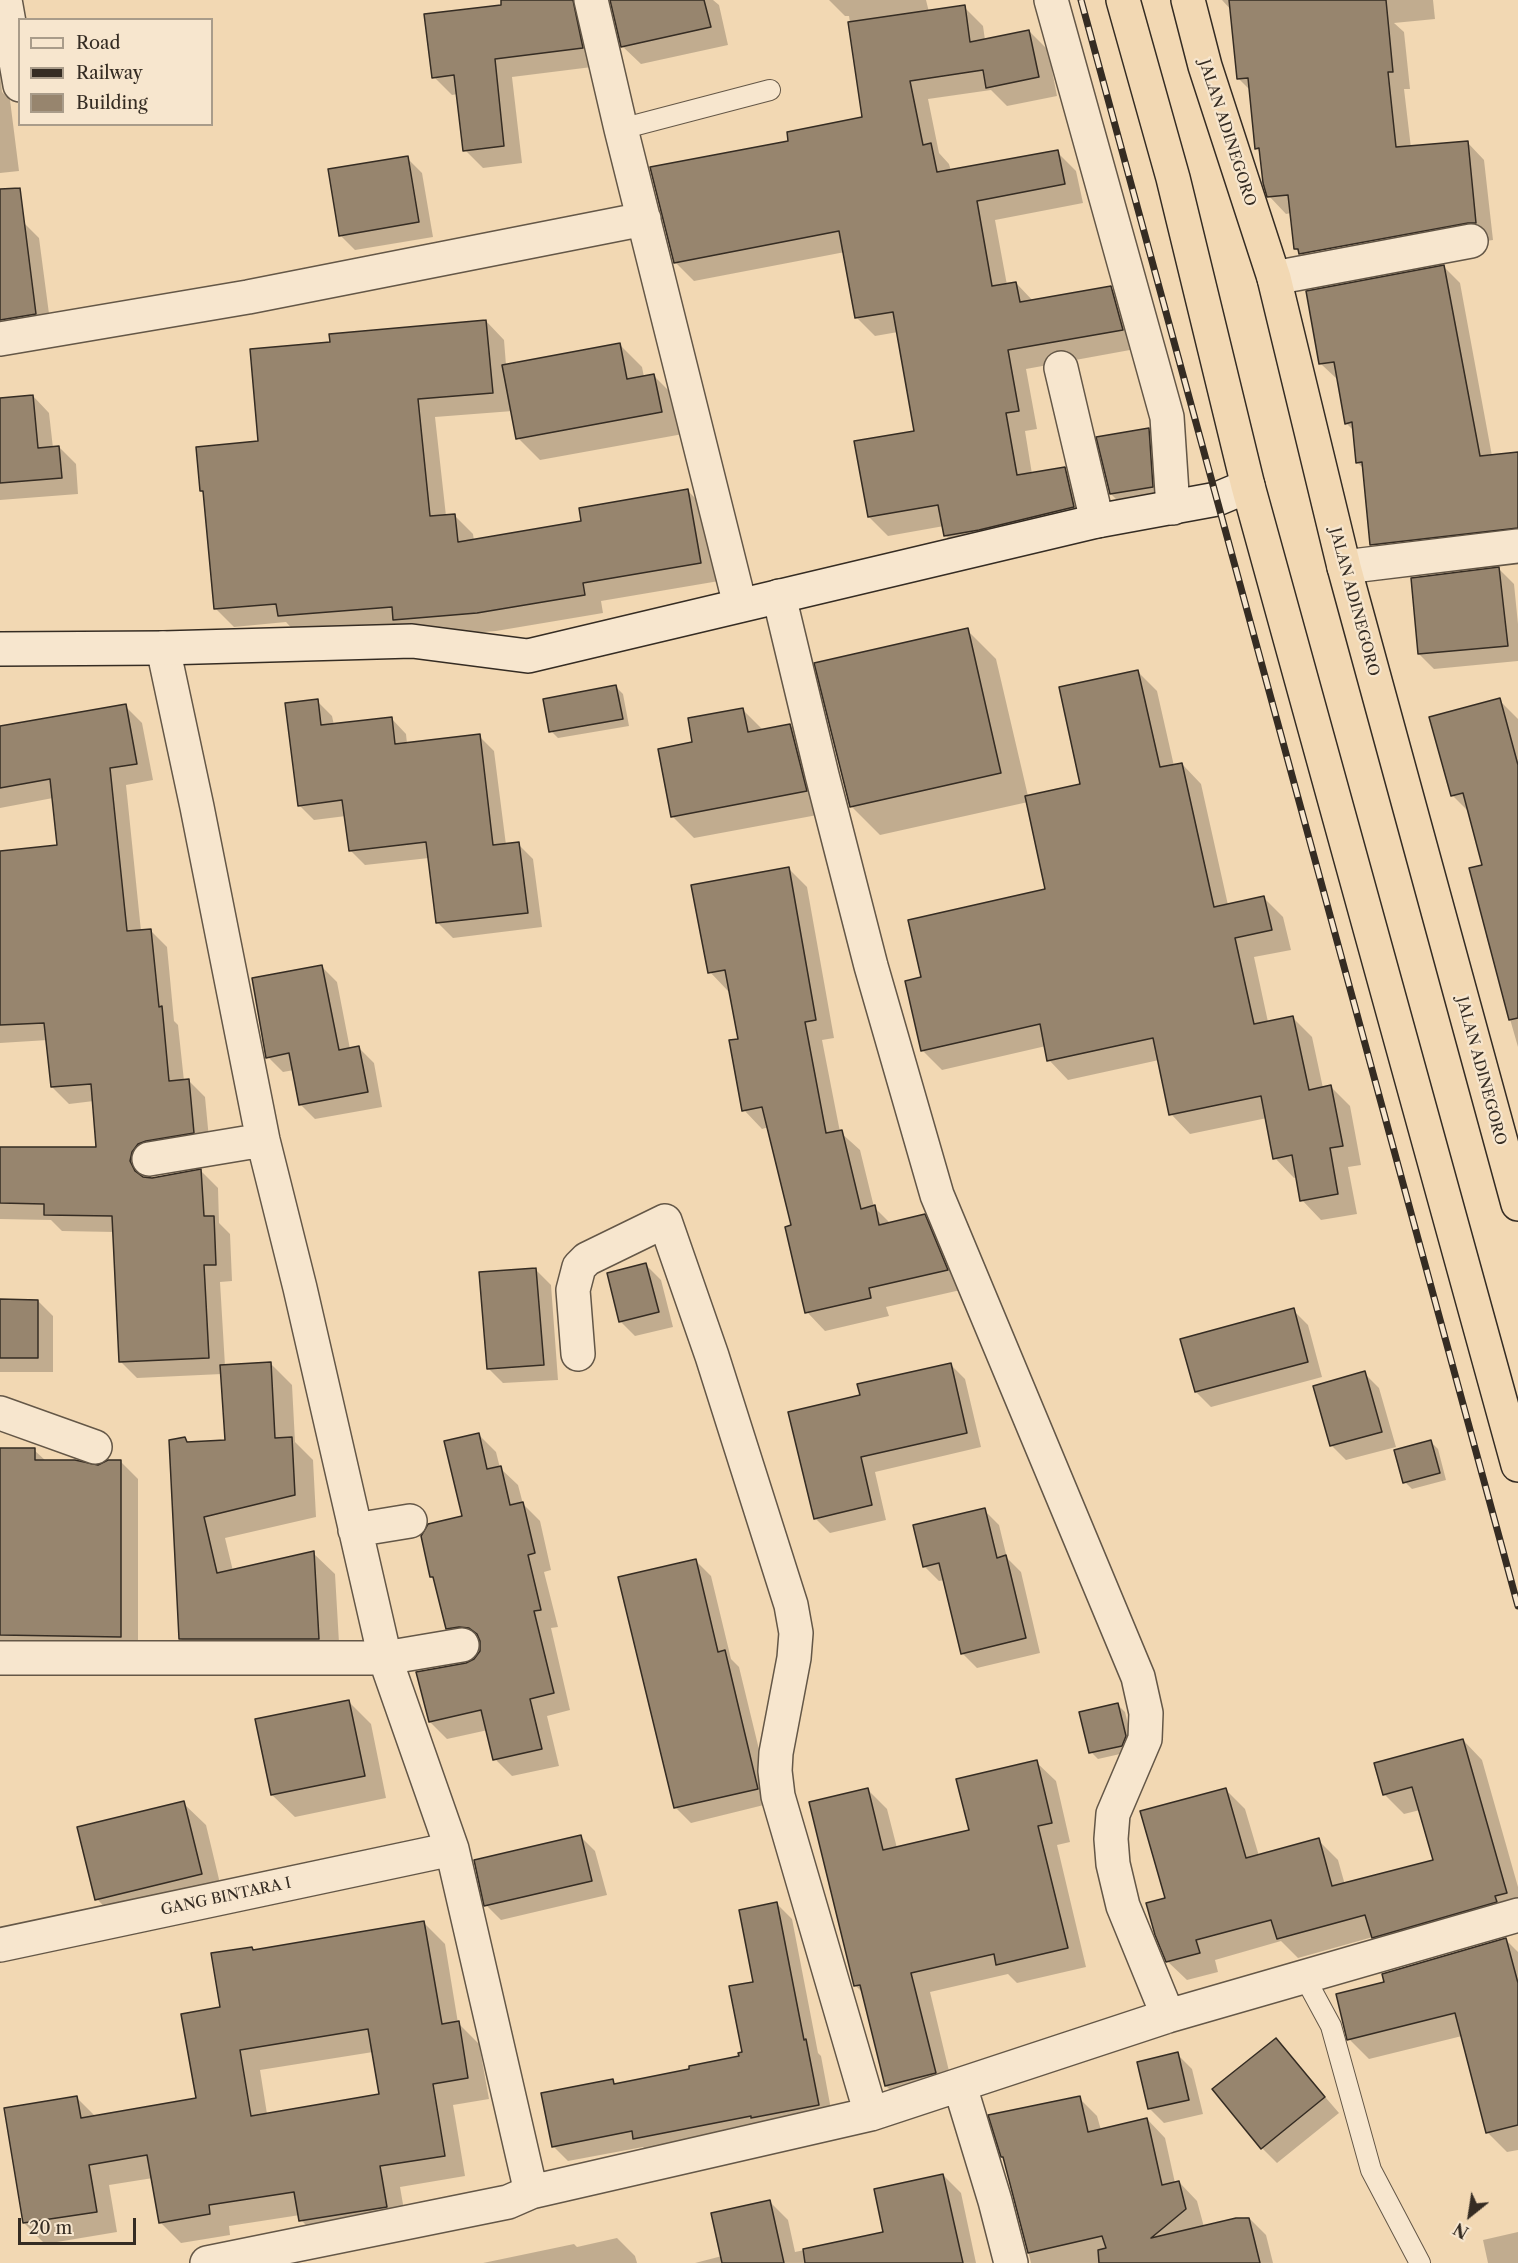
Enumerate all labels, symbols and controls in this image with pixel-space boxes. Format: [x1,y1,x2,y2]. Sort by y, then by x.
legend [18,18,213,126]
text: Road [76,32,121,54]
street label: JALAN ADINEGORO [1195,57,1259,209]
text: Railway [76,62,143,84]
text: Building [76,92,148,114]
street label: JALAN ADINEGORO [1326,526,1382,678]
street label: JALAN ADINEGORO [1453,995,1509,1147]
street label: GANG BINTARA I [159,1874,293,1920]
north arrow [1440,2185,1500,2245]
scale bar [21,2206,140,2244]
text: 20 m [29,2217,72,2239]
text: N [1450,2218,1472,2243]

